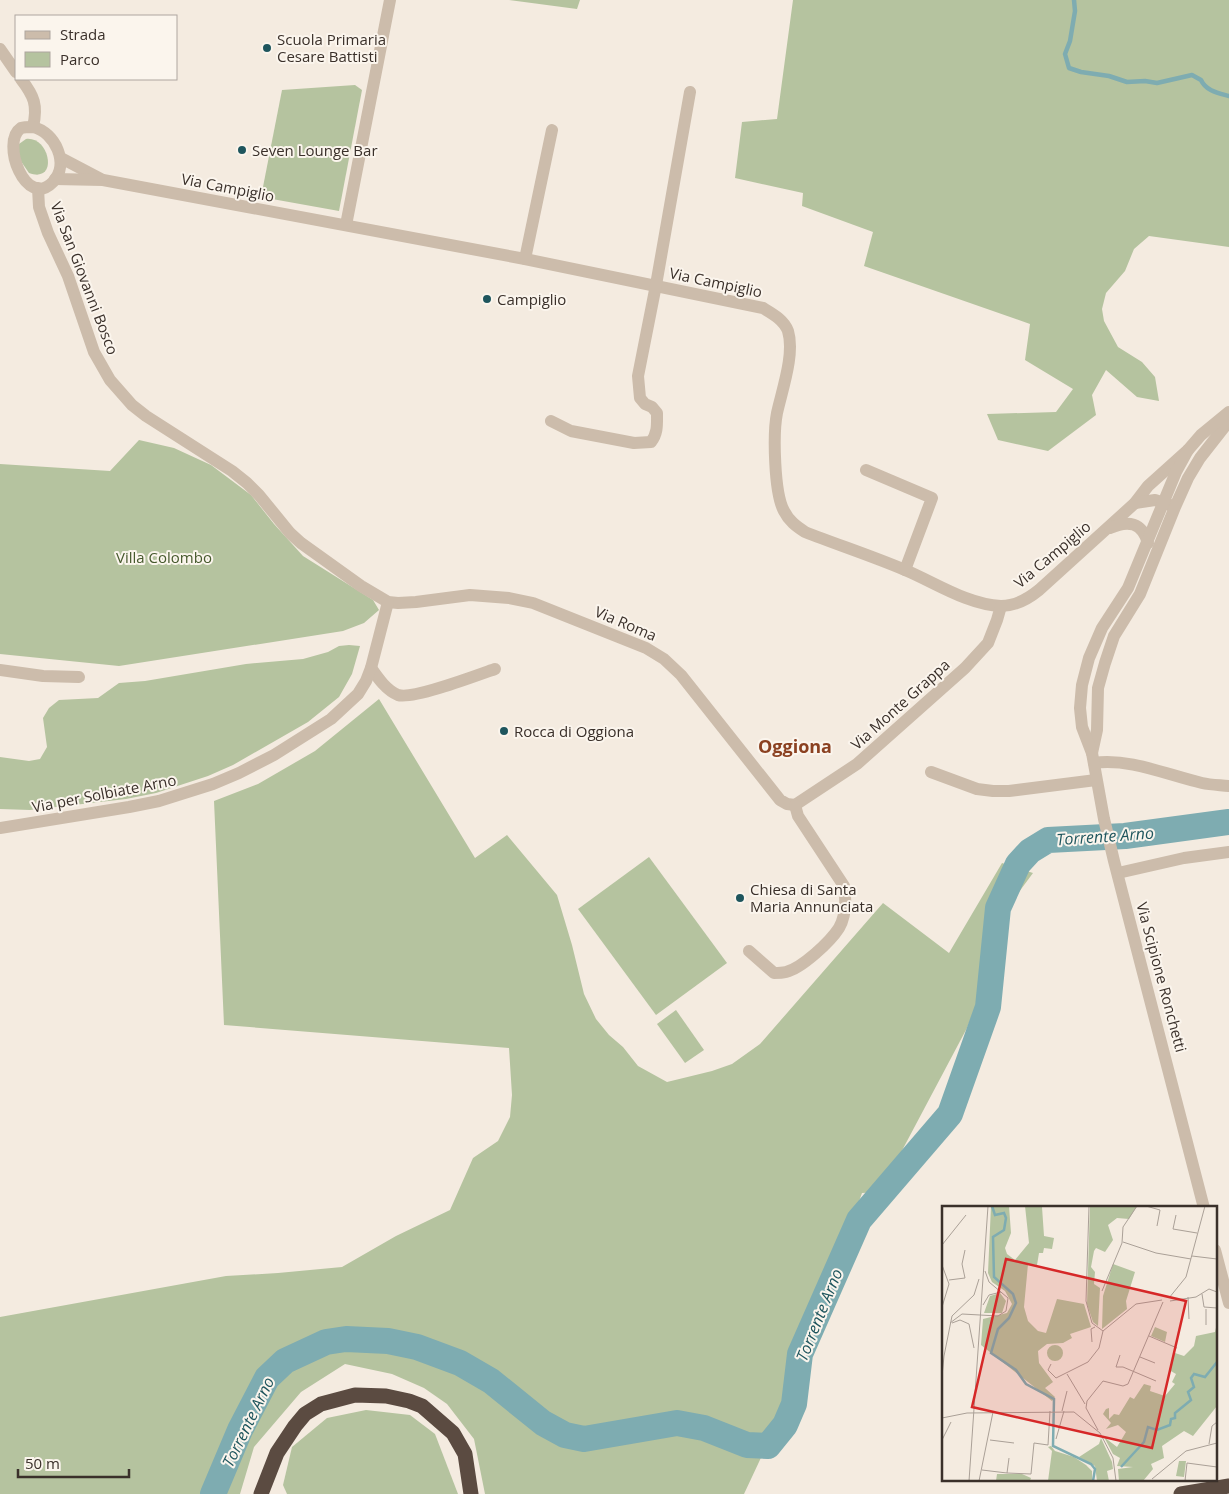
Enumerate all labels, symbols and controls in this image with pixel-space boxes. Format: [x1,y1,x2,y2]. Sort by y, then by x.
legend [15,15,178,80]
text: Strada [60,24,106,44]
place label: Scuola Primaria Cesare Battisti [277,29,386,66]
marker: Scuola Primaria Cesare Battisti [261,42,273,54]
text: Parco [60,49,100,69]
place label: Seven Lounge Bar [252,140,378,160]
marker: Seven Lounge Bar [236,144,248,156]
street label: Via Campiglio [180,168,276,206]
street label: Via San Giovanni Bosco [47,199,123,357]
street label: Via Campiglio [668,262,764,302]
place label: Campiglio [497,289,566,309]
marker: Campiglio [481,293,493,305]
street label: Via Campiglio [1009,516,1095,592]
park label: Villa Colombo [116,547,212,567]
street label: Via Roma [592,601,660,645]
street label: Via Monte Grappa [846,654,954,754]
place label: Rocca di Oggiona [514,721,634,741]
marker: Rocca di Oggiona [498,725,510,737]
district label: Oggiona [758,734,832,758]
street label: Via per Solbiate Arno [30,769,178,817]
water label: Torrente Arno [1055,822,1155,850]
place label: Chiesa di Santa Maria Annunciata [750,879,873,916]
marker: Chiesa di Santa Maria Annunciata [734,892,746,904]
street label: Via Scipione Ronchetti [1132,900,1192,1054]
inset map [942,1206,1216,1482]
water label: Torrente Arno [790,1266,848,1364]
water label: Torrente Arno [217,1373,279,1471]
scale bar [18,1446,129,1478]
text: 50 m [25,1453,60,1473]

